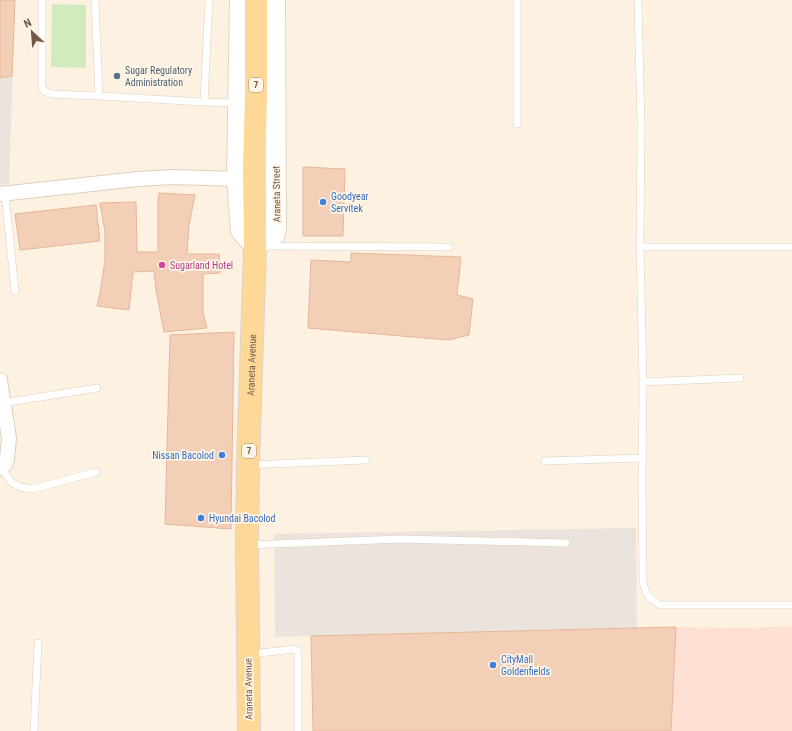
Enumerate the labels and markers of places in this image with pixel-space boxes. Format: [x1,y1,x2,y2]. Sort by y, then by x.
place label: Sugar Regulatory Administration [125,65,192,88]
marker: Sugar Regulatory Administration [112,71,122,81]
place label: Goodyear Servitek [331,191,369,214]
marker: Goodyear Servitek [318,197,328,207]
marker: Sugarland Hotel [157,260,167,270]
place label: Sugarland Hotel [170,260,233,271]
place label: Nissan Bacolod [152,450,214,461]
marker: Nissan Bacolod [217,450,227,460]
marker: Hyundai Bacolod [196,513,206,523]
place label: Hyundai Bacolod [209,513,276,524]
place label: CityMall Goldenfields [501,654,551,677]
marker: CityMall Goldenfields [488,660,498,670]

